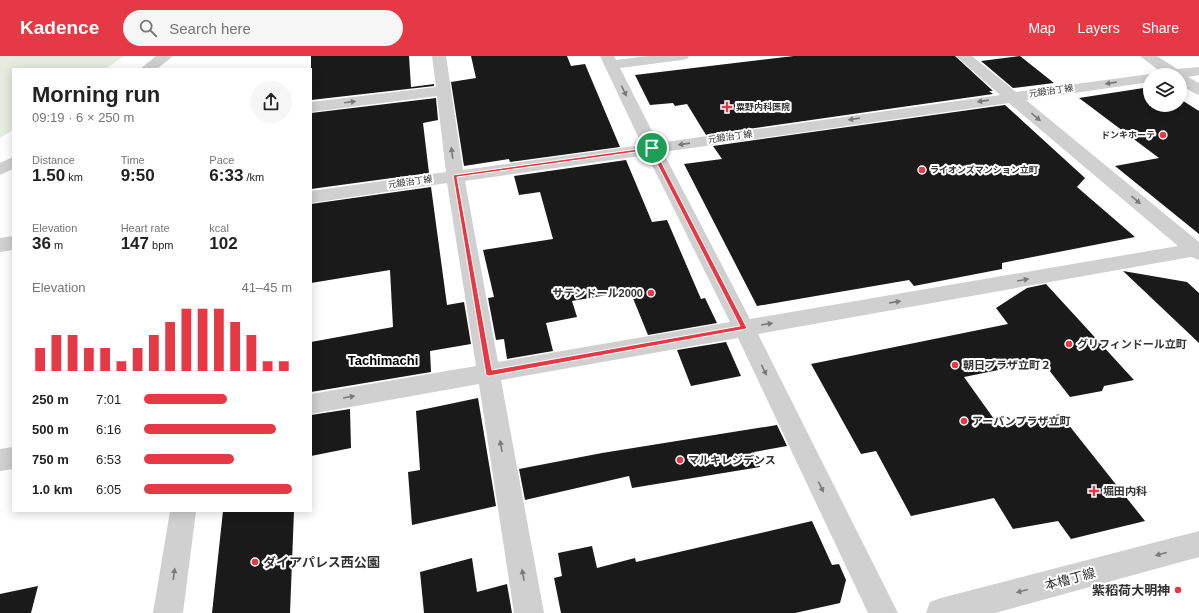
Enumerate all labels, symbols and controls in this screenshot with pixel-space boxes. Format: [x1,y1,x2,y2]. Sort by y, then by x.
search box [123,10,403,46]
text: Kadence [20,17,99,38]
icon: search [137,17,159,39]
text: Search here [169,20,251,37]
text: Map [1028,20,1056,36]
text: Layers [1078,20,1120,36]
text: Share [1142,20,1179,36]
map controls [1143,68,1187,112]
button: layers [1143,68,1187,112]
one-way arrow [1105,80,1117,86]
button: share [250,81,292,123]
text: Morning run [32,82,160,107]
street label: 元鍛治丁線 [1028,83,1075,99]
one-way arrow [621,85,627,97]
one-way arrow [977,98,989,104]
one-way arrow [344,99,356,105]
marker: 粟野内科医院 [721,101,733,113]
place label: 粟野内科医院 [736,102,790,112]
text: 09:19 · 6 × 250 m [32,110,134,125]
one-way arrow [1031,112,1042,121]
one-way arrow [848,115,860,122]
street label: 元鍛治丁線 [707,129,754,145]
place label: ドンキホーテ [1101,130,1155,140]
marker: ドンキホーテ [1158,130,1168,140]
pin [635,131,669,165]
icon: arrive [641,137,663,159]
one-way arrow [678,141,690,147]
one-way arrow [449,146,455,159]
text: Distance [32,154,75,166]
text: Time [121,154,145,166]
text: Pace [209,154,234,166]
marker: ライオンズマンション立町 [917,165,927,175]
place label: ライオンズマンション立町 [930,165,1038,175]
text: 1.50 [32,166,65,185]
text: 9:50 [121,166,155,185]
text: 6:33 [209,166,243,185]
text: km [65,171,83,183]
text: /km [243,171,264,183]
street label: 元鍛治丁線 [387,174,434,190]
one-way arrow [1131,196,1141,205]
text: Elevation [32,222,77,234]
text: Heart rate [121,222,170,234]
text: kcal [209,222,229,234]
text: 36 [32,234,51,253]
text: 147 [121,234,149,253]
text: 102 [209,234,238,253]
text: m [51,239,63,251]
text: bpm [149,239,174,251]
one-way arrow [1017,277,1029,283]
text: Elevation [32,280,85,295]
text: 41–45 m [241,280,292,295]
place label: サテンドール2000 [553,287,643,299]
marker: サテンドール2000 [646,288,656,298]
one-way arrow [889,299,901,305]
one-way arrow [761,321,773,327]
place label: グリフィンドール立町 [1077,338,1187,350]
marker: グリフィンドール立町 [1064,339,1074,349]
district label: Tachimachi [348,353,418,368]
place label: 朝日プラザ立町２ [963,359,1051,371]
marker: 朝日プラザ立町２ [950,360,960,370]
one-way arrow [761,364,767,376]
text: 250 m [32,392,69,407]
text: 7:01 [96,392,121,407]
one-way arrow [343,394,356,400]
place label: アーバンプラザ立町 [972,415,1070,427]
marker: アーバンプラザ立町 [959,416,969,426]
text: 500 m [32,422,69,437]
text: 6:16 [96,422,121,437]
one-way arrow [498,440,504,452]
text: 750 m [32,452,69,467]
text: 6:53 [96,452,121,467]
place label: マルキレジデンス [688,454,776,466]
marker: マルキレジデンス [675,455,685,465]
one-way arrow [818,481,824,492]
text: 1.0 km [32,482,72,497]
text: 6:05 [96,482,121,497]
marker: 堀田内科 [1088,485,1100,497]
place label: 堀田内科 [1103,485,1147,497]
one-way arrow [1155,551,1167,557]
place label: ダイアパレス西公園 [263,555,380,570]
marker: ダイアパレス西公園 [250,557,260,567]
street label: 本櫓丁線 [1043,565,1097,593]
one-way arrow [171,568,177,580]
one-way arrow [520,568,526,581]
place label: 紫稻荷大明神 [1092,583,1170,598]
marker: 紫稻荷大明神 [1173,585,1183,595]
one-way arrow [1016,589,1028,595]

